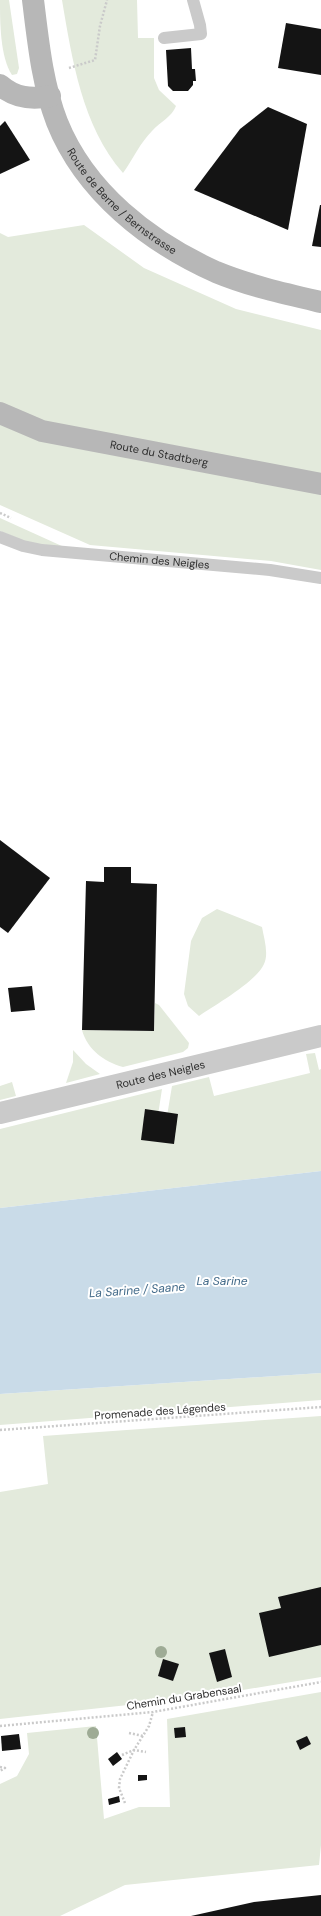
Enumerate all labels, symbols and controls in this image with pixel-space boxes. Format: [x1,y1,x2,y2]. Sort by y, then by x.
street label: Route de Berne / Bernstrasse [64,146,179,257]
street label: Route du Stadtberg [109,437,209,469]
street label: Chemin des Neigles [109,549,210,572]
street label: Route des Neigles [115,1057,206,1092]
water label: La Sarine [196,1273,248,1289]
water label: La Sarine / Saane [88,1279,186,1301]
street label: Promenade des Légendes [94,1399,226,1423]
street label: Chemin du Grabensaal [126,1681,242,1713]

